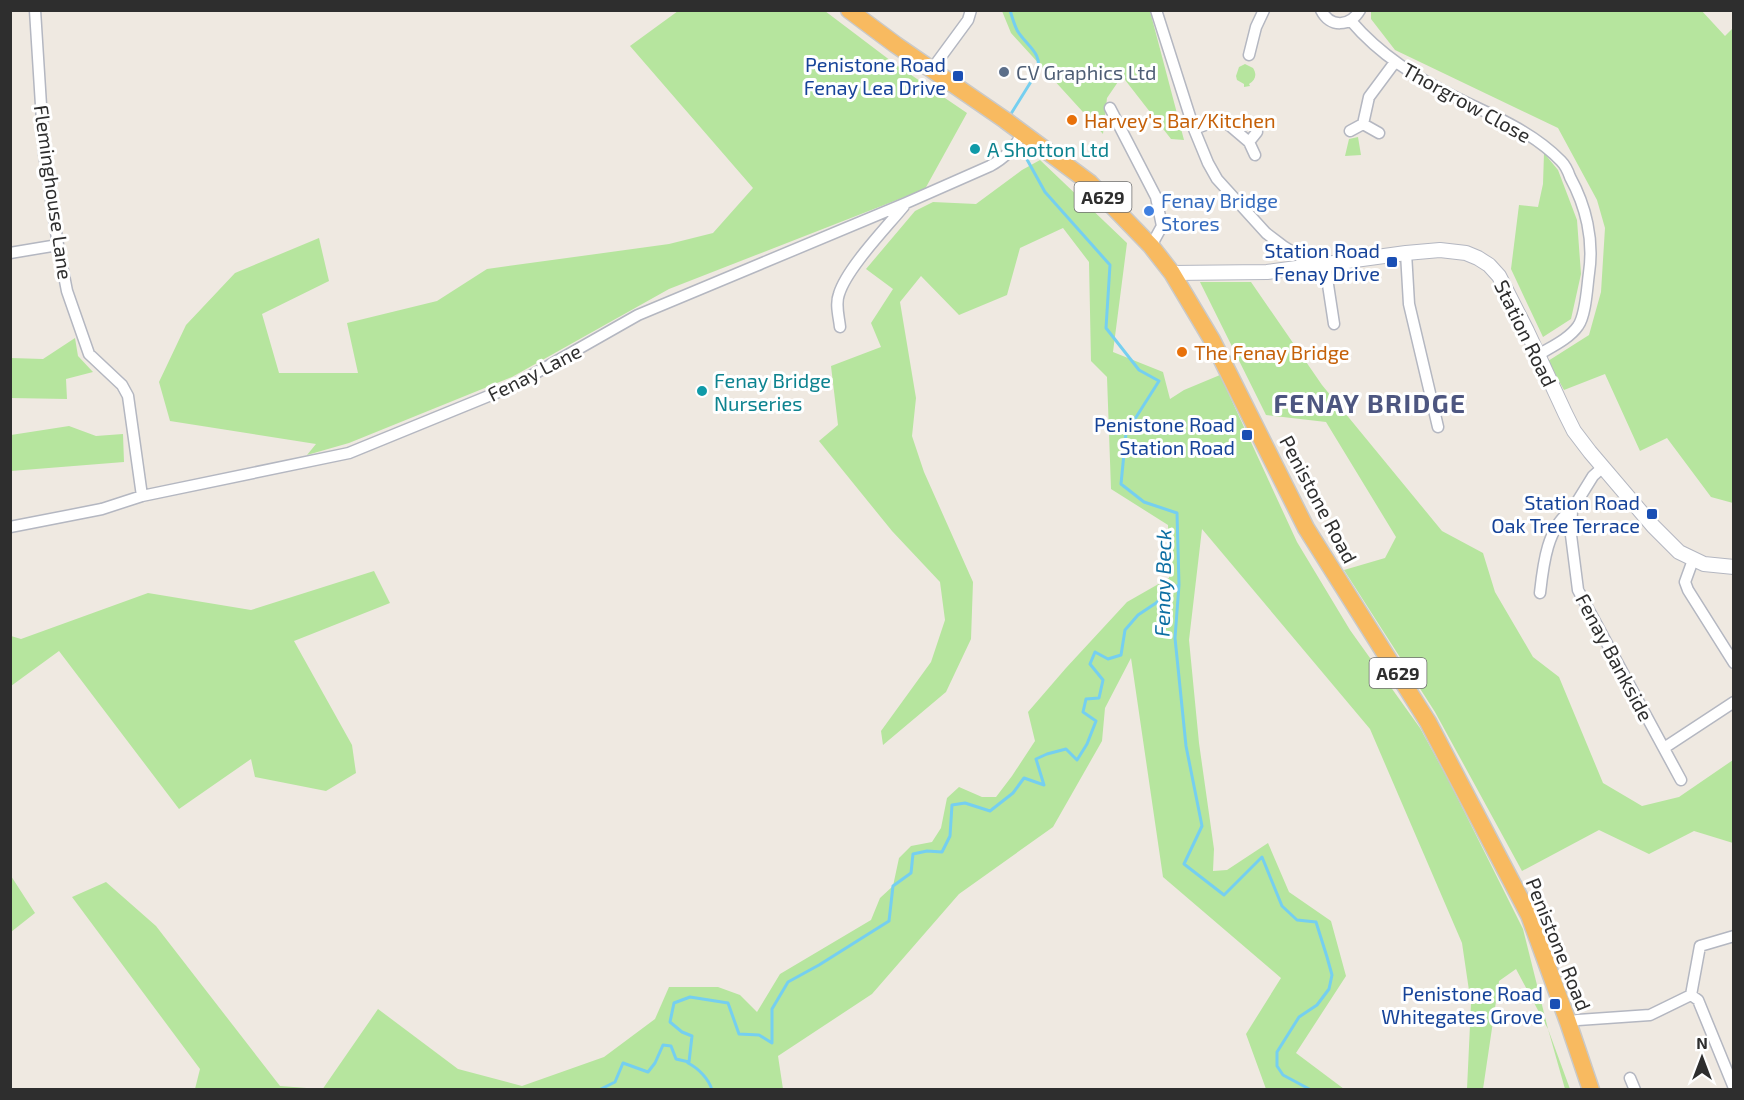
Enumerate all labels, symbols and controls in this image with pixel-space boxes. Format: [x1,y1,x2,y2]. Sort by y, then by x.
place label: Penistone Road Fenay Lea Drive [804,52,946,99]
street label: Thorgrow Close [1399,57,1535,147]
place label: CV Graphics Ltd [1016,60,1157,84]
marker: CV Graphics Ltd [997,65,1011,79]
marker: Penistone Road Fenay Lea Drive [951,69,965,83]
street label: Fleminghouse Lane [30,103,78,281]
place label: Harvey's Bar/Kitchen [1084,108,1276,132]
marker: Harvey's Bar/Kitchen [1065,113,1079,127]
place label: A Shotton Ltd [987,137,1109,161]
marker: A Shotton Ltd [968,142,982,156]
road number: A629 [1074,182,1132,212]
place label: Fenay Bridge Stores [1161,188,1278,235]
marker: Fenay Bridge Stores [1142,204,1156,218]
place label: Station Road Fenay Drive [1264,238,1380,285]
marker: Station Road Fenay Drive [1385,255,1399,269]
street label: Station Road [1490,276,1562,390]
street label: Fenay Lane [483,338,585,406]
place label: The Fenay Bridge [1194,340,1350,364]
marker: The Fenay Bridge [1175,345,1189,359]
place label: Fenay Bridge Nurseries [714,368,831,415]
marker: Fenay Bridge Nurseries [695,384,709,398]
district label: FENAY BRIDGE [1273,387,1467,418]
place label: Penistone Road Station Road [1094,412,1235,459]
marker: Penistone Road Station Road [1240,428,1254,442]
street label: Penistone Road [1275,431,1363,567]
place label: Station Road Oak Tree Terrace [1491,490,1640,537]
marker: Station Road Oak Tree Terrace [1645,507,1659,521]
water label: Fenay Beck [1149,529,1176,637]
street label: Fenay Bankside [1571,589,1659,725]
road number: A629 [1370,658,1426,688]
street label: Penistone Road [1521,874,1597,1014]
place label: Penistone Road Whitegates Grove [1381,981,1543,1028]
marker: Penistone Road Whitegates Grove [1548,997,1562,1011]
north arrow [1672,1028,1732,1088]
text: N [1696,1033,1708,1052]

